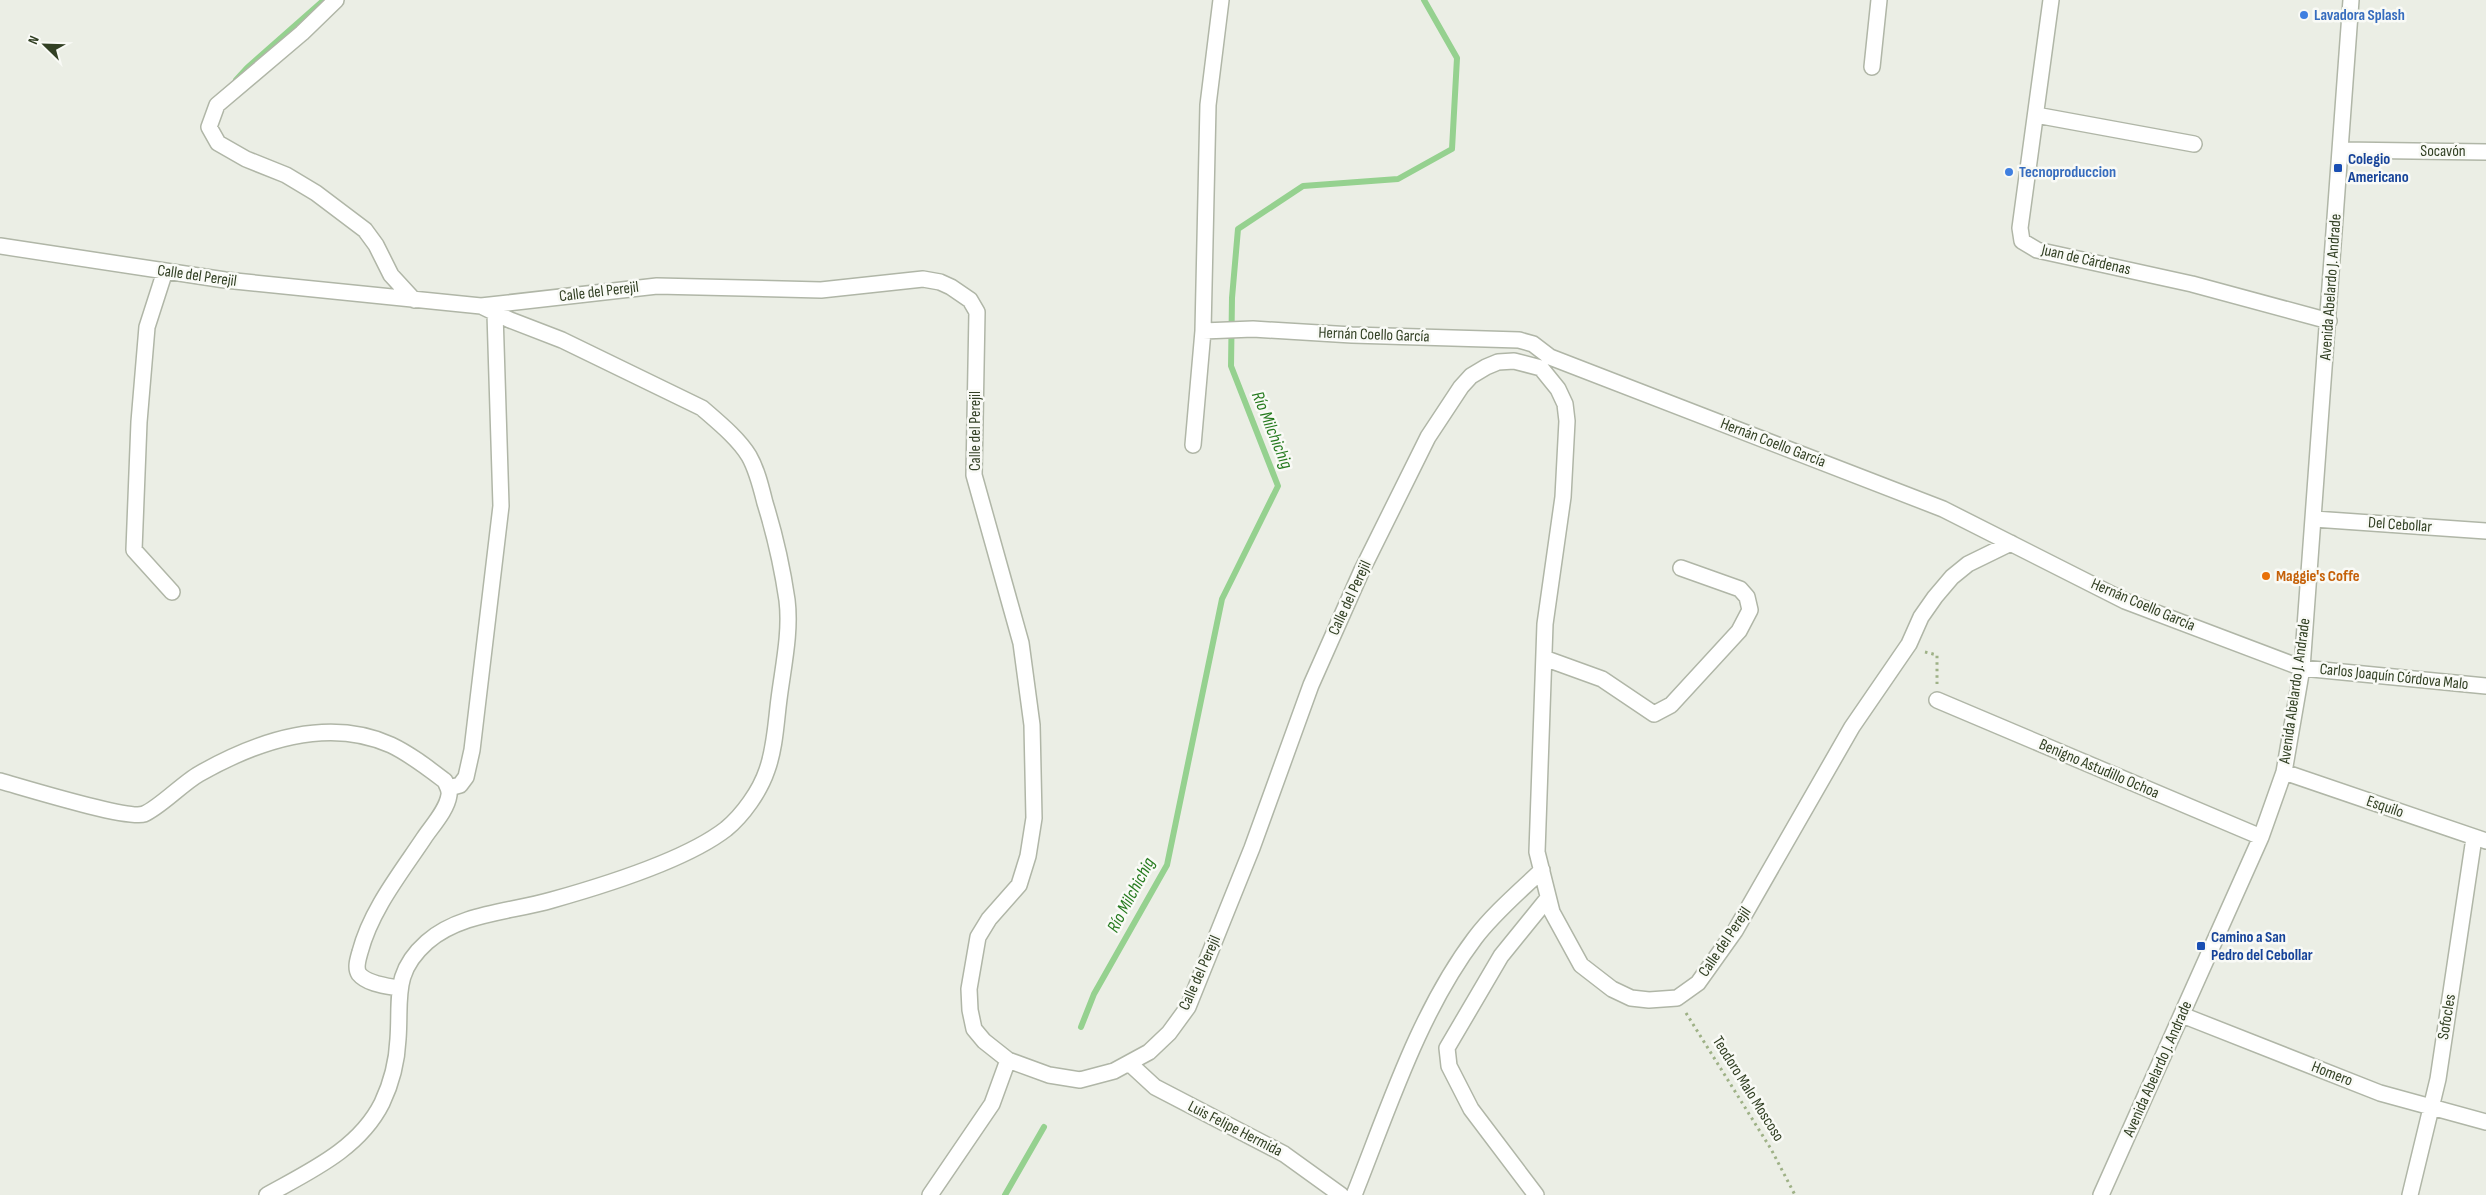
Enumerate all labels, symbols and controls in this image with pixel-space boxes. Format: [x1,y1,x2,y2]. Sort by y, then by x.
place label: Lavadora Splash [2314,6,2405,25]
marker: Lavadora Splash [2298,9,2310,21]
north arrow [20,20,70,70]
text: N [24,33,43,47]
street label: Socavón [2420,142,2466,161]
place label: Colegio Americano [2347,150,2409,187]
marker: Colegio Americano [2332,162,2344,174]
place label: Tecnoproduccion [2019,163,2116,182]
marker: Tecnoproduccion [2003,166,2015,178]
street label: Avenida Abelardo J. Andrade [2316,213,2346,362]
street label: Juan de Cárdenas [2039,240,2133,280]
street label: Calle del Perejil [156,261,238,291]
street label: Calle del Perejil [558,278,640,306]
street label: Hernán Coello García [1318,324,1430,346]
water label: Río Milchichig [1247,388,1297,472]
street label: Calle del Perejil [966,391,985,471]
street label: Hernán Coello García [1718,414,1828,472]
street label: Del Cebollar [2367,513,2433,537]
street label: Calle del Perejil [1324,558,1376,638]
place label: Maggie's Coffe [2276,567,2360,586]
marker: Maggie's Coffe [2260,570,2272,582]
street label: Hernán Coello García [2088,575,2198,635]
street label: Avenida Abelardo J. Andrade [2275,617,2315,766]
street label: Carlos Joaquín Córdova Malo [2319,660,2469,694]
street label: Benigno Astudillo Ochoa [2036,735,2162,803]
street label: Esquilo [2364,792,2406,822]
water label: Río Milchichig [1103,853,1160,936]
street label: Calle del Perejil [1695,904,1755,980]
place label: Camino a San Pedro del Cebollar [2211,928,2313,965]
street label: Calle del Perejil [1175,933,1225,1013]
marker: Camino a San Pedro del Cebollar [2195,940,2207,952]
street label: Sofocles [2434,993,2460,1041]
street label: Avenida Abelardo J. Andrade [2119,998,2197,1141]
street label: Teodoro Malo Moscoso [1708,1033,1788,1145]
street label: Homero [2309,1058,2355,1090]
street label: Luis Felipe Hermida [1185,1097,1285,1161]

